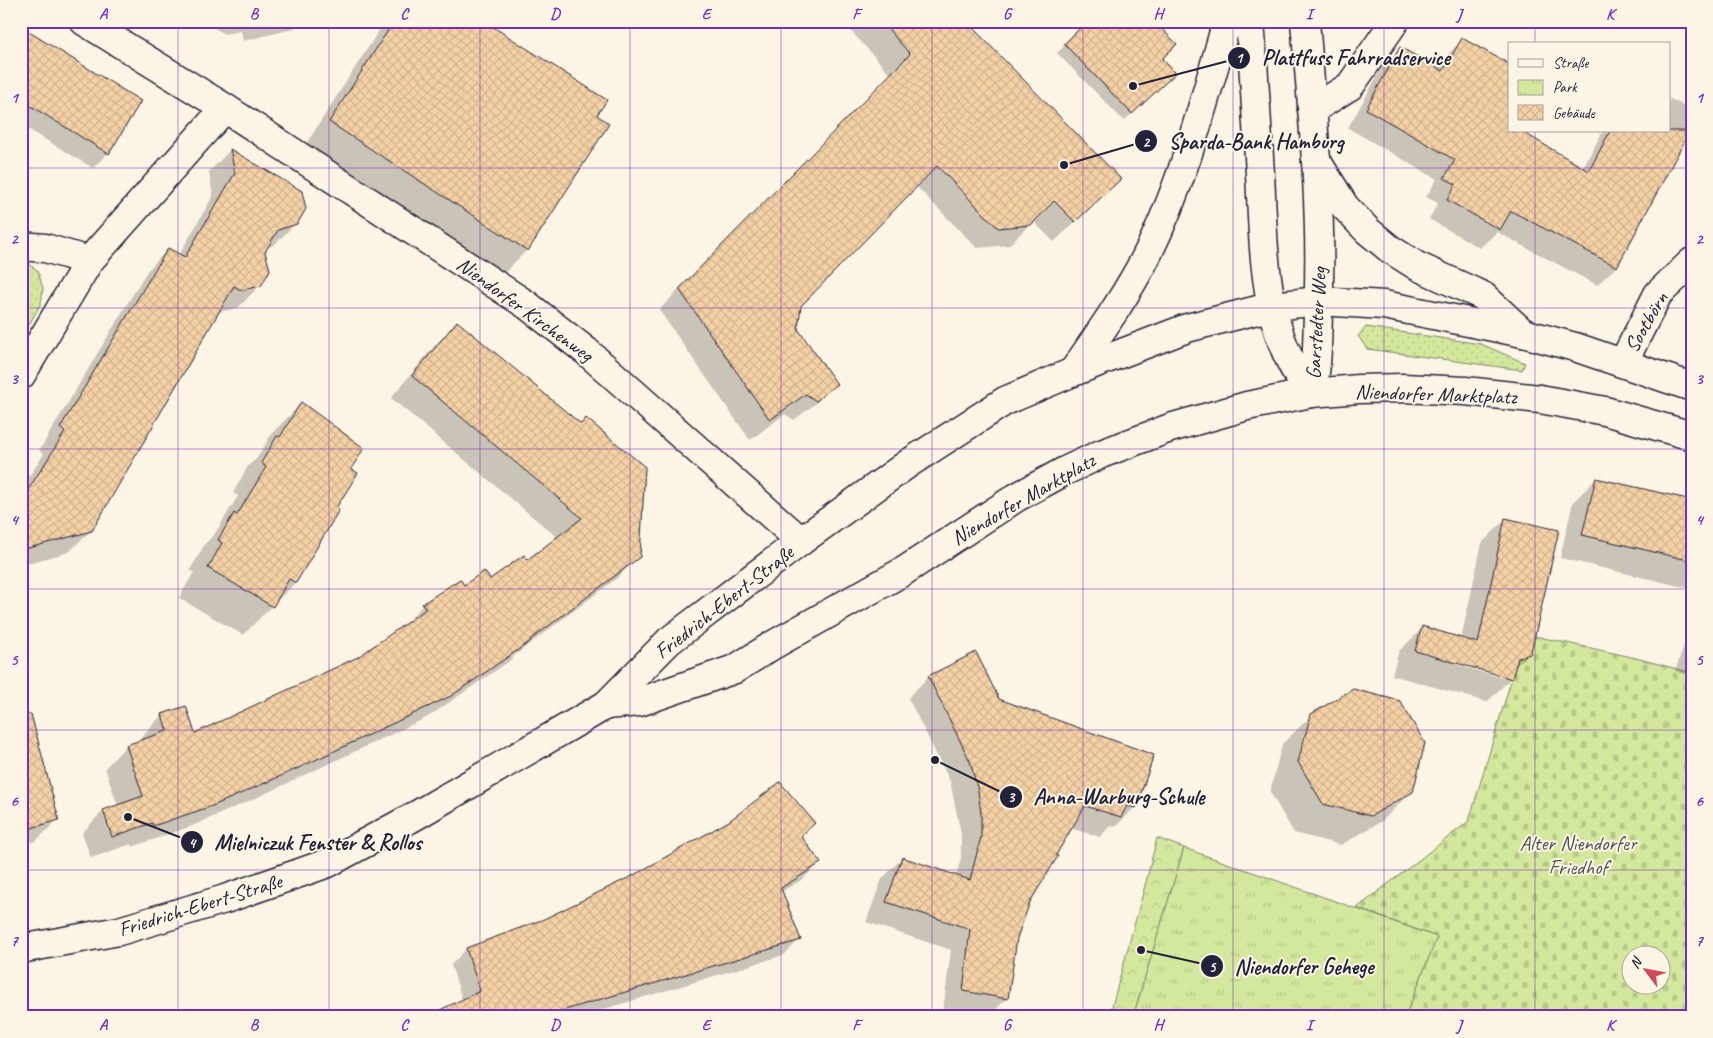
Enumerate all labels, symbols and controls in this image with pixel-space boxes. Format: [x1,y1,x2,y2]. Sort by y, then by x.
text: A [99,4,109,24]
text: B [250,4,260,24]
text: C [400,4,410,24]
text: D [550,4,561,24]
text: E [702,4,713,24]
text: F [852,4,863,24]
text: G [1003,4,1013,24]
text: H [1153,4,1165,24]
text: I [1306,4,1316,24]
text: J [1455,4,1464,24]
text: K [1606,4,1618,24]
callout: Plattfuss Fahrradservice [1227,39,1460,76]
legend [1508,42,1670,132]
text: Plattfuss Fahrradservice [1262,44,1453,72]
text: 1 [1236,49,1245,68]
text: Straße [1553,54,1589,73]
text: Park [1553,78,1578,97]
text: 1 [10,88,19,108]
text: 1 [1695,88,1704,108]
text: Gebäude [1553,104,1596,123]
callout: Sparda-Bank Hamburg [1133,123,1354,160]
text: Sparda-Bank Hamburg [1169,128,1345,156]
text: 2 [1143,133,1151,152]
text: 2 [10,229,19,249]
text: 2 [1695,229,1704,249]
street label: Niendorfer Kirchenweg [452,251,600,368]
street label: Garstedter Weg [1300,265,1332,380]
street label: Sootbörn [1618,287,1674,357]
text: 3 [10,369,19,389]
text: 3 [1695,369,1704,389]
street label: Niendorfer Marktplatz [1355,378,1518,410]
street label: Niendorfer Marktplatz [947,447,1101,551]
text: 4 [10,510,19,530]
text: 4 [1695,510,1704,530]
street label: Friedrich-Ebert-Straße [649,538,800,664]
text: 5 [11,650,20,670]
text: 5 [1696,650,1705,670]
callout: Anna-Warburg-Schule [998,778,1214,815]
text: Anna-Warburg-Schule [1034,783,1206,811]
text: 3 [1008,788,1016,807]
text: 6 [10,791,19,811]
text: 6 [1695,791,1704,811]
callout: Mielniczuk Fenster & Rollos [180,824,432,861]
text: Mielniczuk Fenster & Rollos [214,829,424,857]
park label: Alter Niendorfer Friedhof [1519,830,1638,880]
text: 4 [189,834,198,853]
street label: Friedrich-Ebert-Straße [115,867,287,942]
text: 7 [10,931,19,951]
text: 7 [1695,931,1704,951]
north arrow [1620,946,1670,996]
callout: Niendorfer Gehege [1200,948,1384,985]
text: Niendorfer Gehege [1235,953,1376,981]
text: N [1626,953,1646,972]
text: 5 [1209,958,1217,977]
text: A [99,1015,109,1035]
text: B [250,1015,260,1035]
text: C [400,1015,410,1035]
text: D [550,1015,561,1035]
text: E [702,1015,713,1035]
text: F [852,1015,863,1035]
text: G [1003,1015,1013,1035]
text: H [1153,1015,1165,1035]
text: I [1306,1015,1316,1035]
text: J [1455,1015,1464,1035]
text: K [1606,1015,1618,1035]

